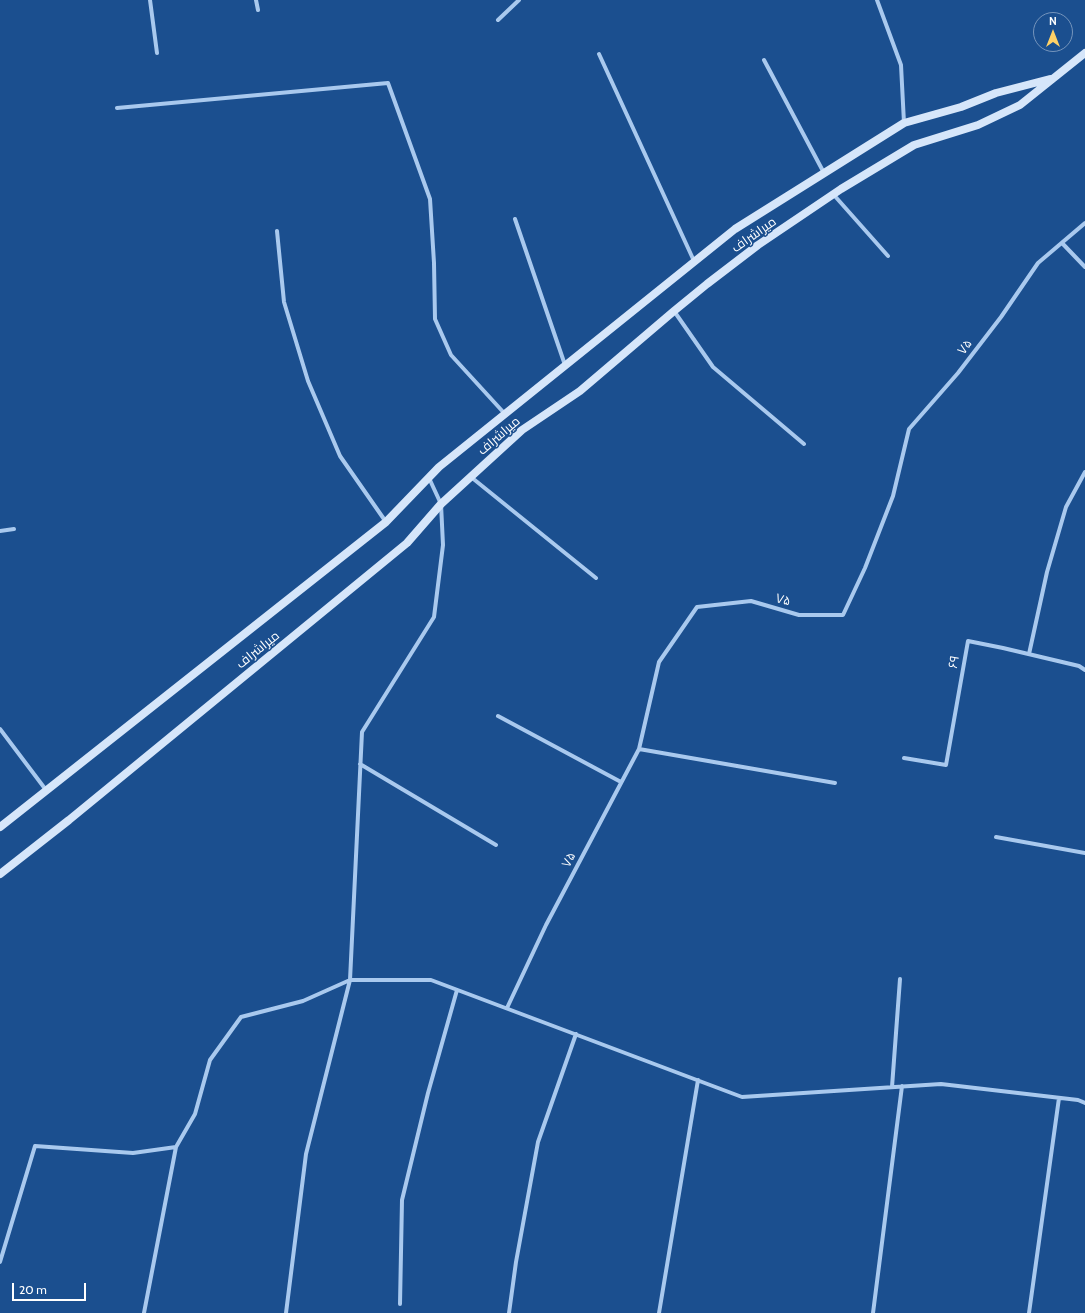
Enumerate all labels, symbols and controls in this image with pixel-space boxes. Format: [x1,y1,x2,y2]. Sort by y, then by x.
north arrow [1033,12,1073,52]
text: N [1049,14,1057,28]
street label: میراشراف [729,214,779,256]
street label: ۷۵ [954,336,976,358]
street label: میراشراف [475,413,523,459]
street label: ۷۵ [774,590,792,610]
street label: میراشراف [233,628,283,672]
street label: ۶۹ [945,654,963,670]
street label: ۷۵ [559,850,579,870]
scale bar [14,1275,88,1301]
text: 20 m [19,1282,47,1297]

